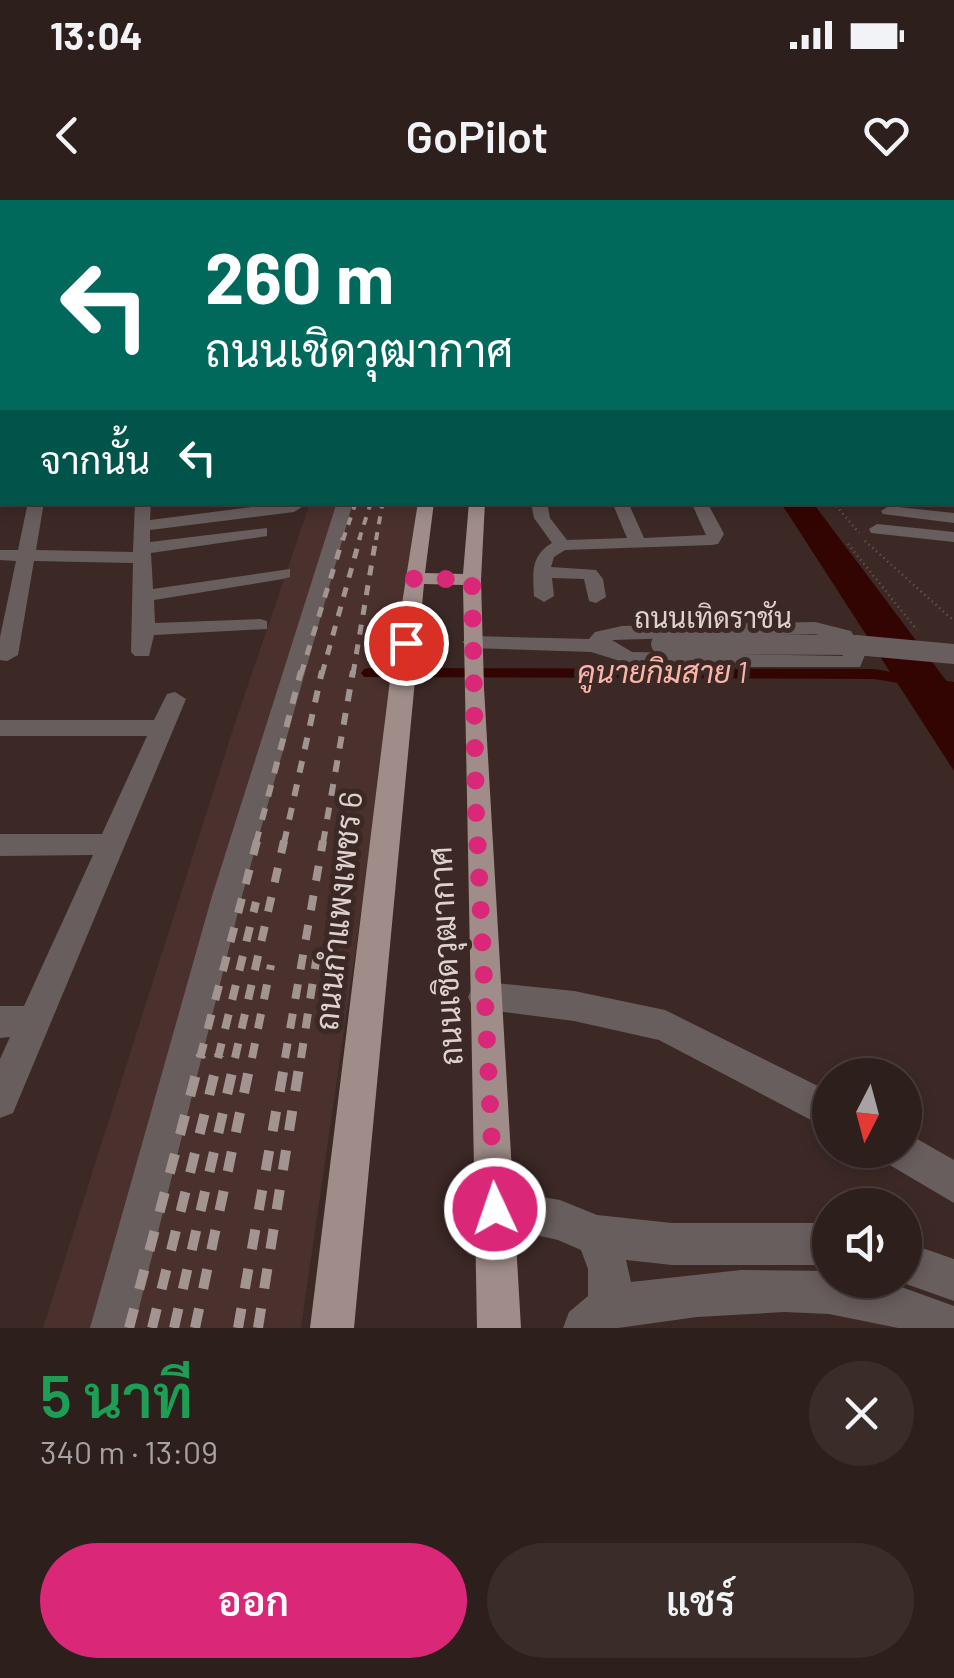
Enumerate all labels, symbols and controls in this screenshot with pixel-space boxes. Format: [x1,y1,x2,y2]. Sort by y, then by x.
text: 13:04 [50,12,142,58]
icon: back [40,108,95,163]
text: GoPilot [406,108,548,162]
icon: heart [859,108,914,163]
text: 260 m [205,234,394,318]
icon: left [40,240,170,370]
text: ถนนเชิดวุฒากาศ [205,322,513,376]
icon: left [170,430,225,485]
text: จากนั้น [40,436,150,482]
street label: ถนนเทิดราชัน [634,600,792,634]
pin [364,601,449,686]
icon: arrive [379,616,434,671]
water label: คูนายกิมสาย 1 [577,653,747,693]
street label: ถนนกำแพงเพชร 6 [306,789,368,1032]
street label: ถนนเชิดวุฒากาศ [419,845,474,1067]
north arrow [812,1058,922,1168]
map controls [812,1058,922,1298]
position arrow [443,1157,547,1261]
button: sound [812,1188,922,1298]
text: 5 นาที [40,1358,193,1430]
button: close [809,1361,914,1466]
text: 340 m · 13:09 [40,1432,218,1470]
button: ออก [40,1543,467,1658]
button: แชร์ [487,1543,914,1658]

